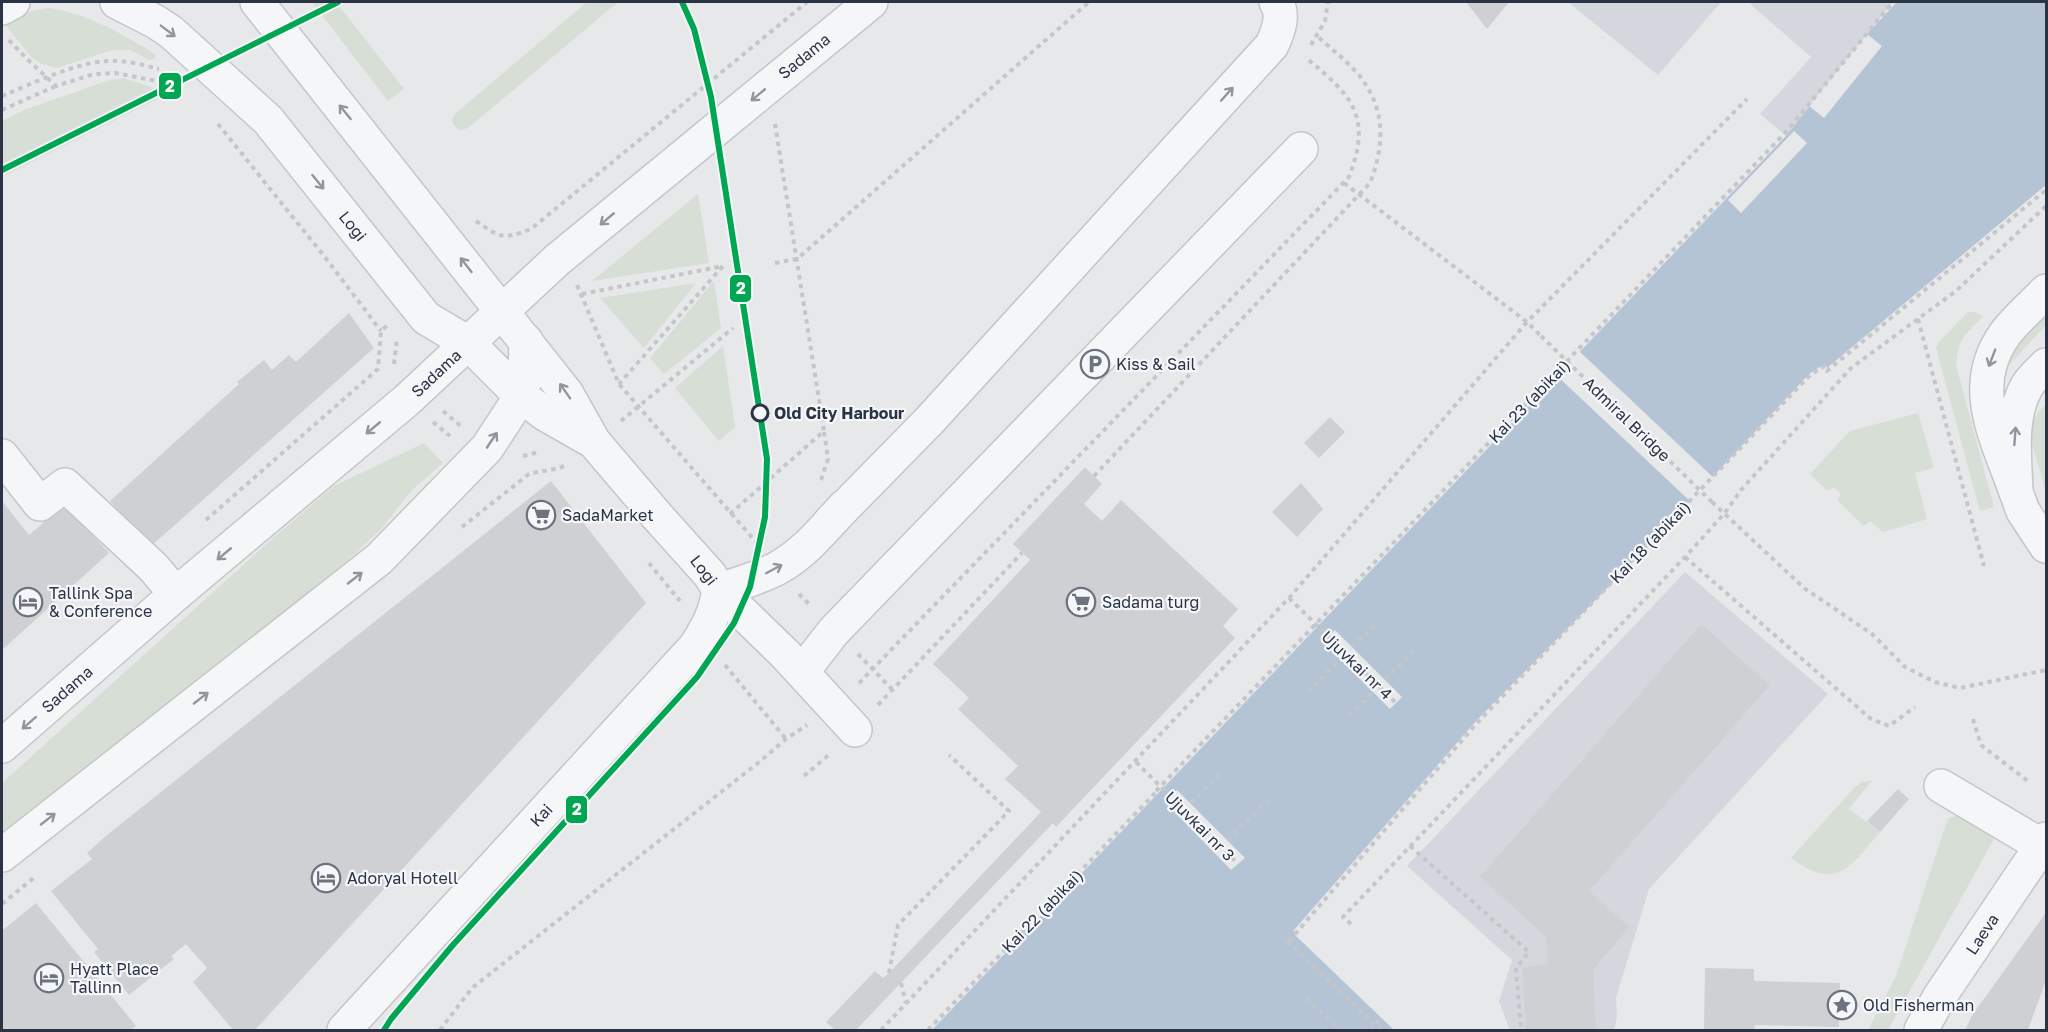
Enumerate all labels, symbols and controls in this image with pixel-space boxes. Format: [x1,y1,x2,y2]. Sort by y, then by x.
one-way arrow [159,24,175,37]
street label: Sadama [774,29,834,83]
line badge: 2 [158,72,182,100]
text: 2 [165,76,175,96]
one-way arrow [1220,87,1234,102]
one-way arrow [750,88,766,101]
one-way arrow [338,104,351,120]
one-way arrow [311,174,324,190]
street label: Logi [335,207,371,245]
one-way arrow [600,212,615,226]
one-way arrow [460,257,473,273]
line badge: 2 [729,274,752,303]
text: 2 [736,278,746,298]
street label: Sadama [407,345,465,401]
parking icon: Kiss & Sail [1079,348,1111,380]
one-way arrow [1986,348,1997,367]
place label: Kiss & Sail [1116,354,1196,374]
street label: Kai 23 (abikai) [1484,355,1574,447]
street label: Admiral Bridge [1579,372,1675,466]
one-way arrow [559,384,571,400]
place label: Old City Harbour [774,403,904,423]
marker: Old City Harbour [751,404,769,422]
one-way arrow [366,421,381,435]
one-way arrow [2010,426,2021,446]
one-way arrow [486,433,498,449]
street label: Kai 18 (abikai) [1606,496,1694,588]
supermarket icon: SadaMarket [525,499,557,531]
place label: SadaMarket [562,505,654,525]
one-way arrow [217,547,232,561]
street label: Logi [686,551,722,589]
one-way arrow [765,563,782,575]
one-way arrow [346,572,362,585]
place label: Tallink Spa & Conference [49,583,152,621]
hotel icon: Tallink Spa & Conference [12,586,44,618]
supermarket icon: Sadama turg [1065,586,1097,618]
place label: Sadama turg [1102,592,1199,612]
street label: Ujuvkai nr 4 [1317,626,1397,704]
street label: Sadama [37,661,97,717]
one-way arrow [193,692,209,705]
one-way arrow [21,716,37,729]
street label: Ujuvkai nr 3 [1161,787,1239,865]
line badge: 2 [565,795,588,824]
street label: Kai [525,799,557,831]
text: 2 [572,799,582,819]
one-way arrow [39,812,55,825]
hotel icon: Adoryal Hotell [310,862,342,894]
street label: Kai 22 (abikai) [997,865,1087,957]
place label: Adoryal Hotell [347,868,458,888]
street label: Laeva [1961,910,2003,958]
place label: Hyatt Place Tallinn [70,959,159,997]
hotel icon: Hyatt Place Tallinn [33,962,65,994]
place icon: Old Fisherman [1826,989,1858,1021]
place label: Old Fisherman [1863,995,1974,1015]

